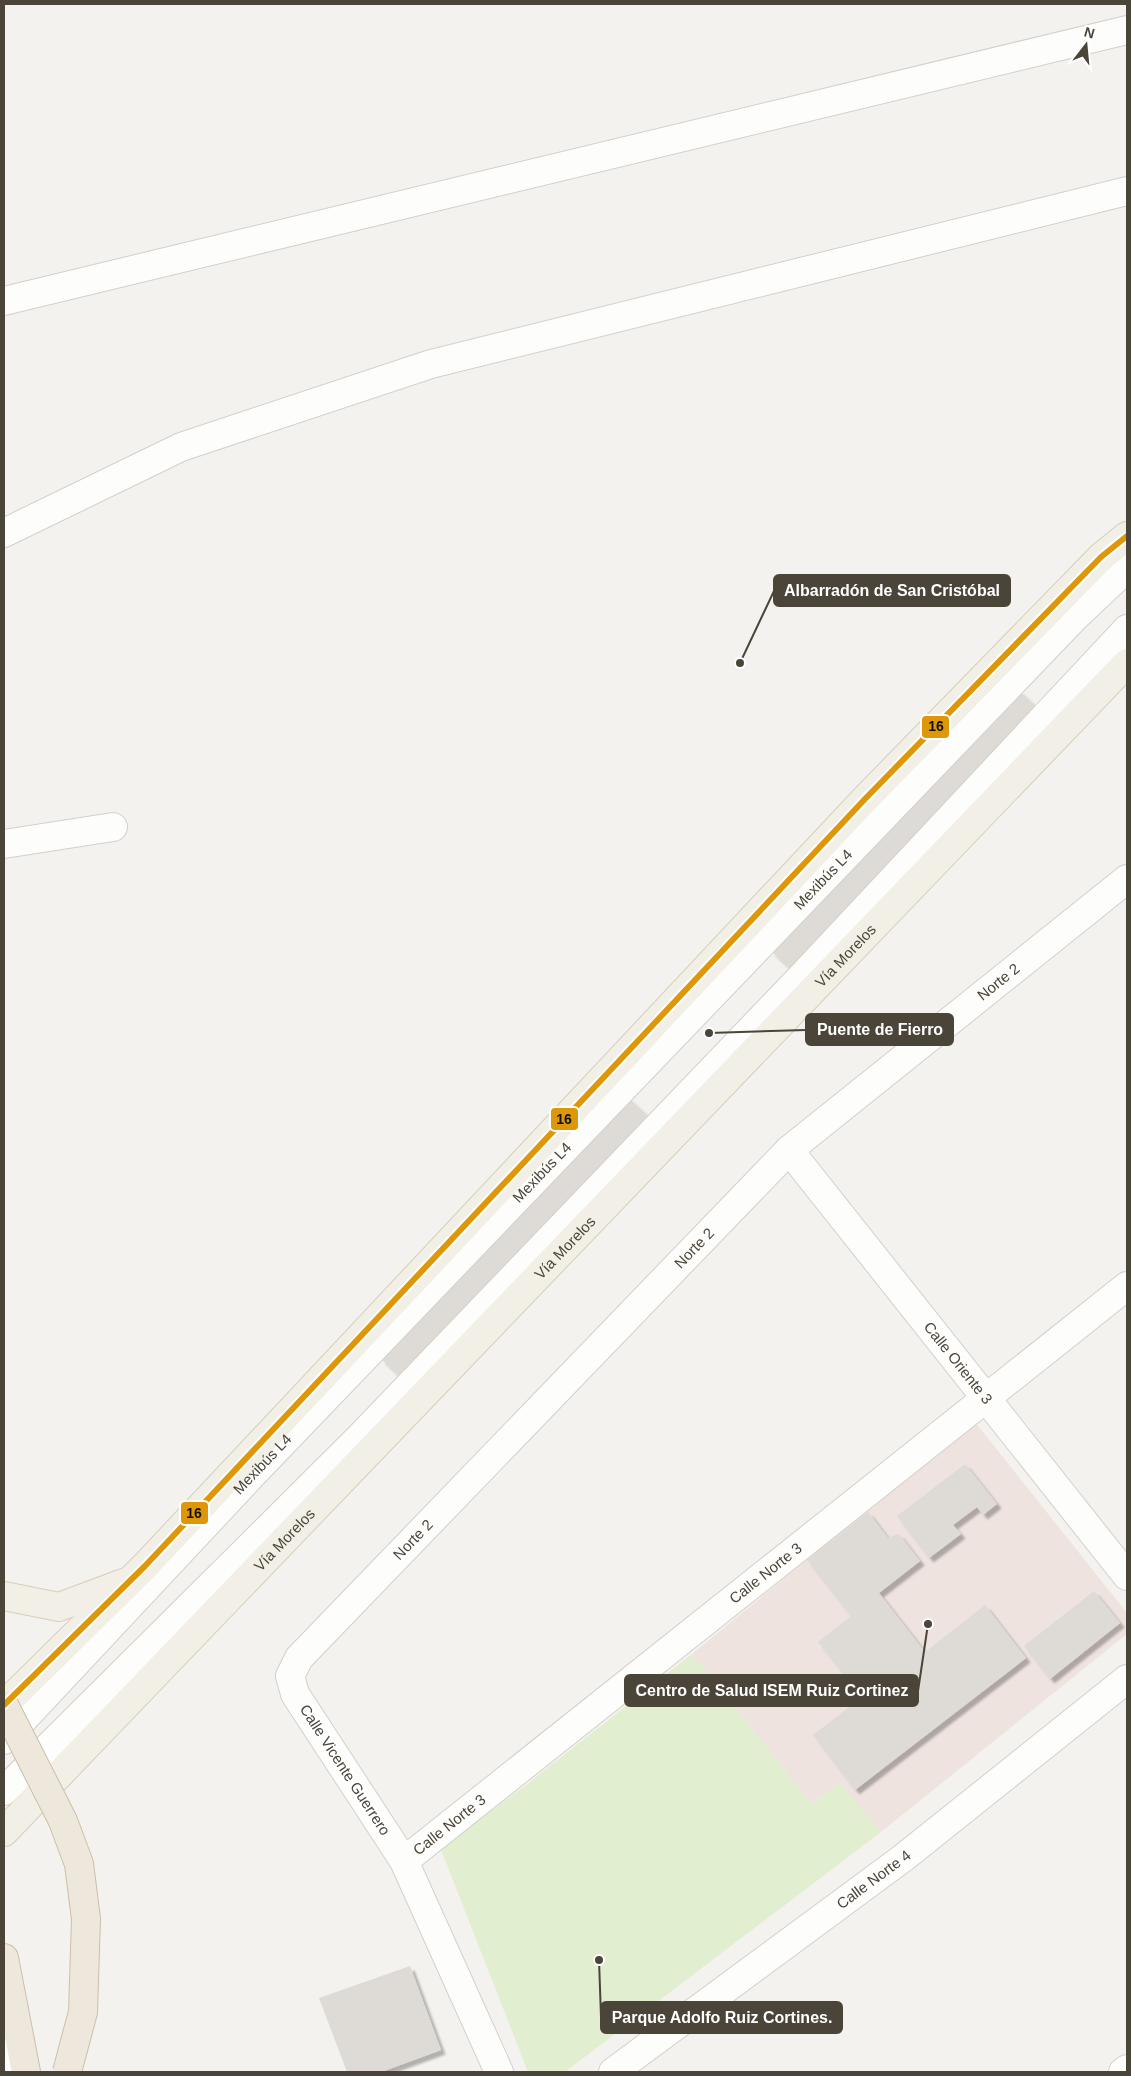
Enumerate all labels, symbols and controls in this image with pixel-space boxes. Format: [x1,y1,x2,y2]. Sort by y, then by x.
north arrow [1061,20,1111,70]
text: N [1083,23,1097,42]
callout: Albarradón de San Cristóbal [774,575,1010,606]
text: Albarradón de San Cristóbal [784,582,1000,599]
line badge: 16 [921,715,950,739]
text: 16 [928,718,944,734]
street label: Mexibús L4 [790,846,855,913]
street label: Vía Morelos [811,921,879,990]
street label: Norte 2 [974,960,1023,1004]
callout: Puente de Fierro [806,1014,953,1045]
text: Puente de Fierro [817,1021,943,1038]
line badge: 16 [550,1107,579,1131]
text: 16 [556,1111,572,1127]
street label: Mexibús L4 [509,1139,574,1206]
street label: Vía Morelos [531,1213,599,1282]
street label: Norte 2 [671,1224,717,1271]
street label: Calle Oriente 3 [921,1318,996,1407]
street label: Mexibús L4 [229,1430,295,1497]
line badge: 16 [180,1501,209,1525]
text: 16 [186,1505,202,1521]
street label: Vía Morelos [250,1505,318,1574]
street label: Norte 2 [390,1516,436,1563]
street label: Calle Norte 3 [726,1539,805,1607]
callout: Centro de Salud ISEM Ruiz Cortinez [625,1675,918,1706]
text: Centro de Salud ISEM Ruiz Cortinez [636,1682,908,1699]
street label: Calle Vicente Guerrero [297,1701,394,1838]
street label: Calle Norte 3 [410,1791,489,1858]
street label: Calle Norte 4 [833,1846,914,1912]
callout: Parque Adolfo Ruiz Cortines. [601,2002,842,2033]
text: Parque Adolfo Ruiz Cortines. [612,2009,832,2026]

